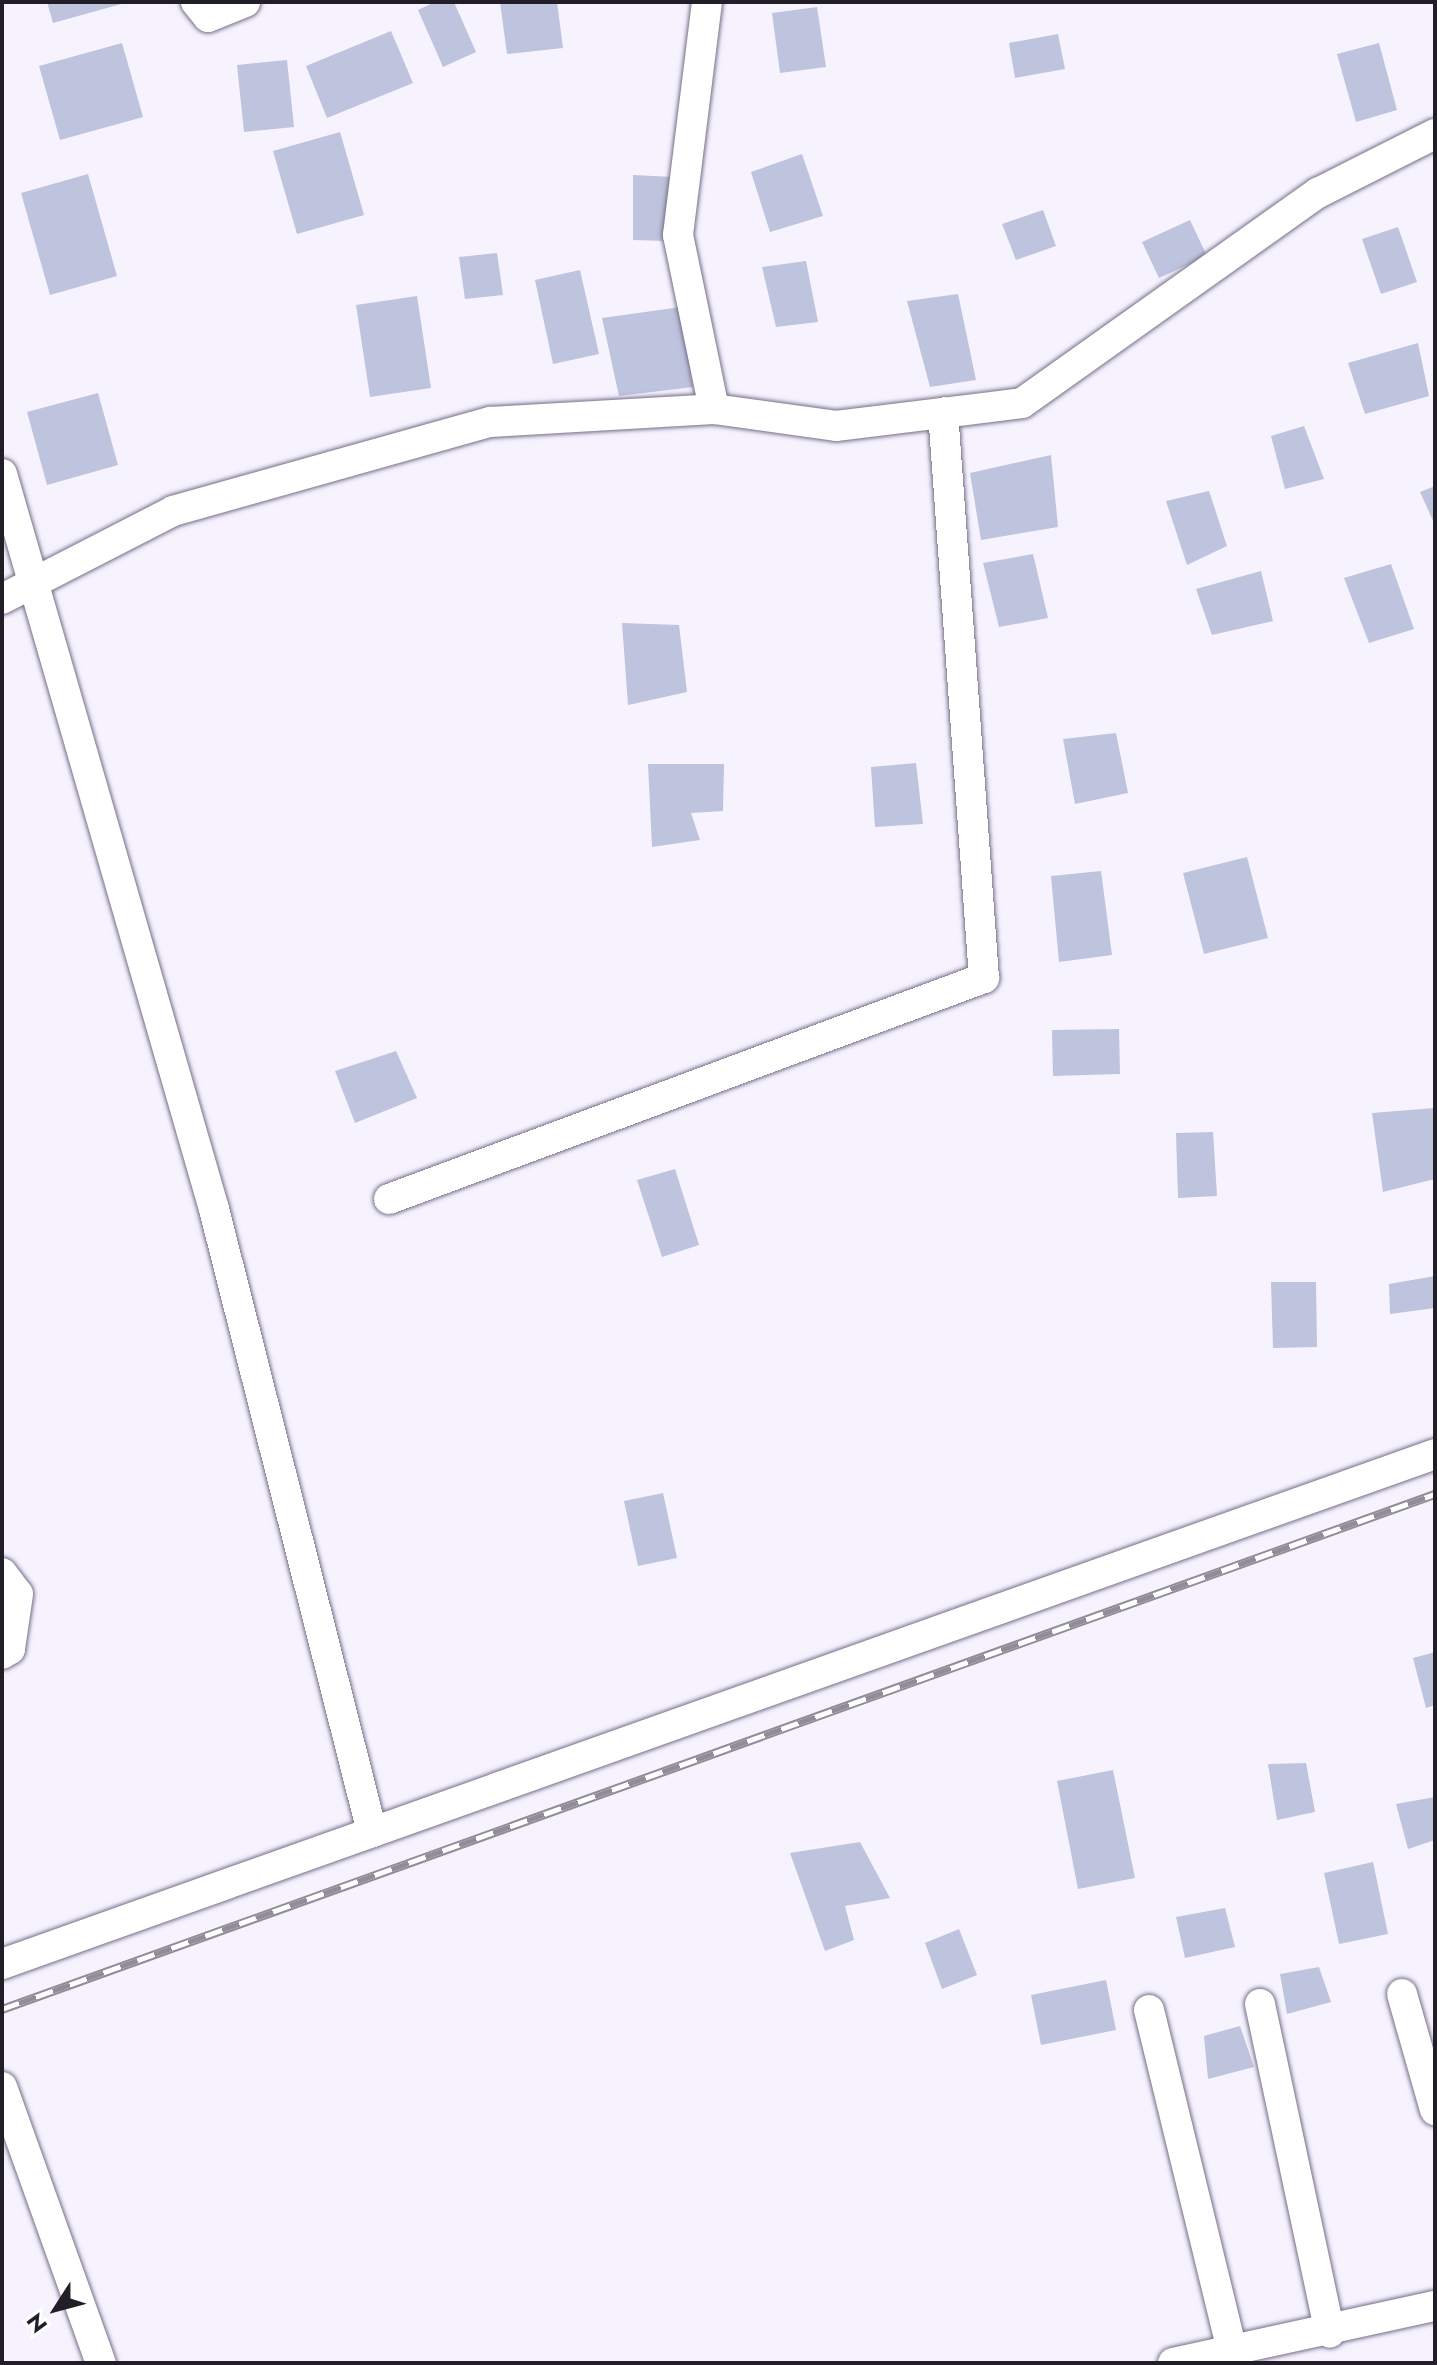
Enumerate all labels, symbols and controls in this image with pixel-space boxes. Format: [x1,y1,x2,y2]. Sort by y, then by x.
north arrow [16,2269,96,2349]
text: N [19,2307,55,2340]

